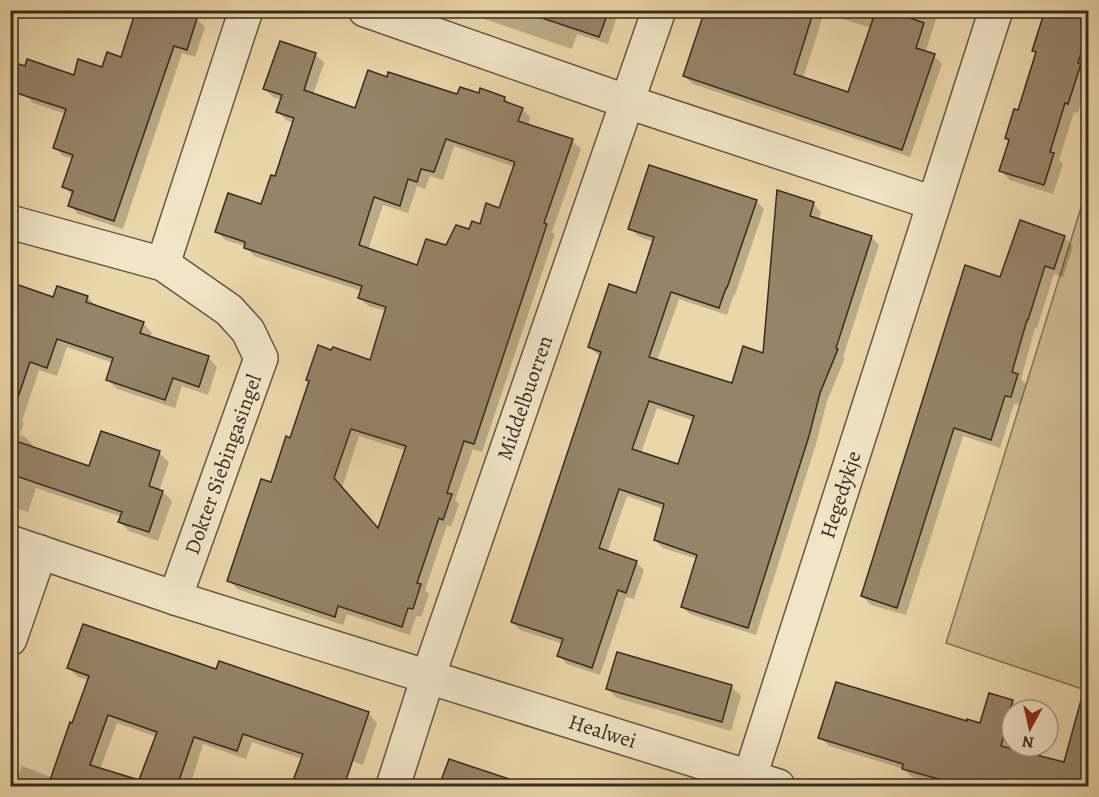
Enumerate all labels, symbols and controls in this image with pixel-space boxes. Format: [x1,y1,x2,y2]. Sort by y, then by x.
street label: Middelbuorren [490,332,559,464]
street label: Dokter Siebingasingel [178,370,268,558]
street label: Hegedykje [813,447,868,542]
north arrow [1000,698,1060,758]
street label: Healwei [565,708,640,755]
text: N [1020,730,1035,754]

